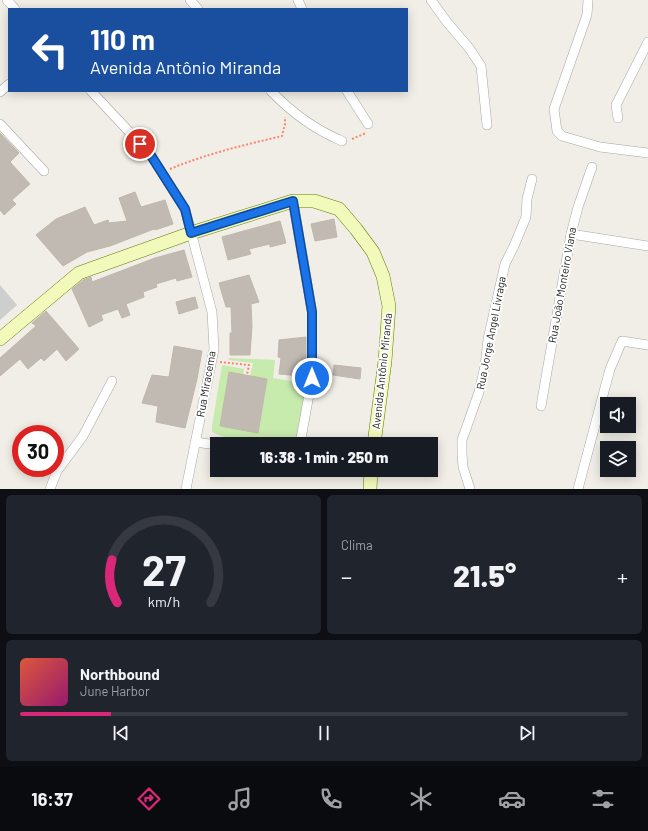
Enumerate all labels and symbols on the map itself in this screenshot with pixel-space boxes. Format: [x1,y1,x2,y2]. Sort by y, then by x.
pin [123,127,157,161]
street label: Rua João Monteiro Viana [545,226,578,344]
street label: Rua Jorge Angel Livraga [473,275,508,391]
street label: Avenida Antônio Miranda [369,312,394,430]
street label: Rua Miracema [193,350,218,418]
position arrow [291,357,333,399]
speed limit sign: 30 [12,425,64,477]

